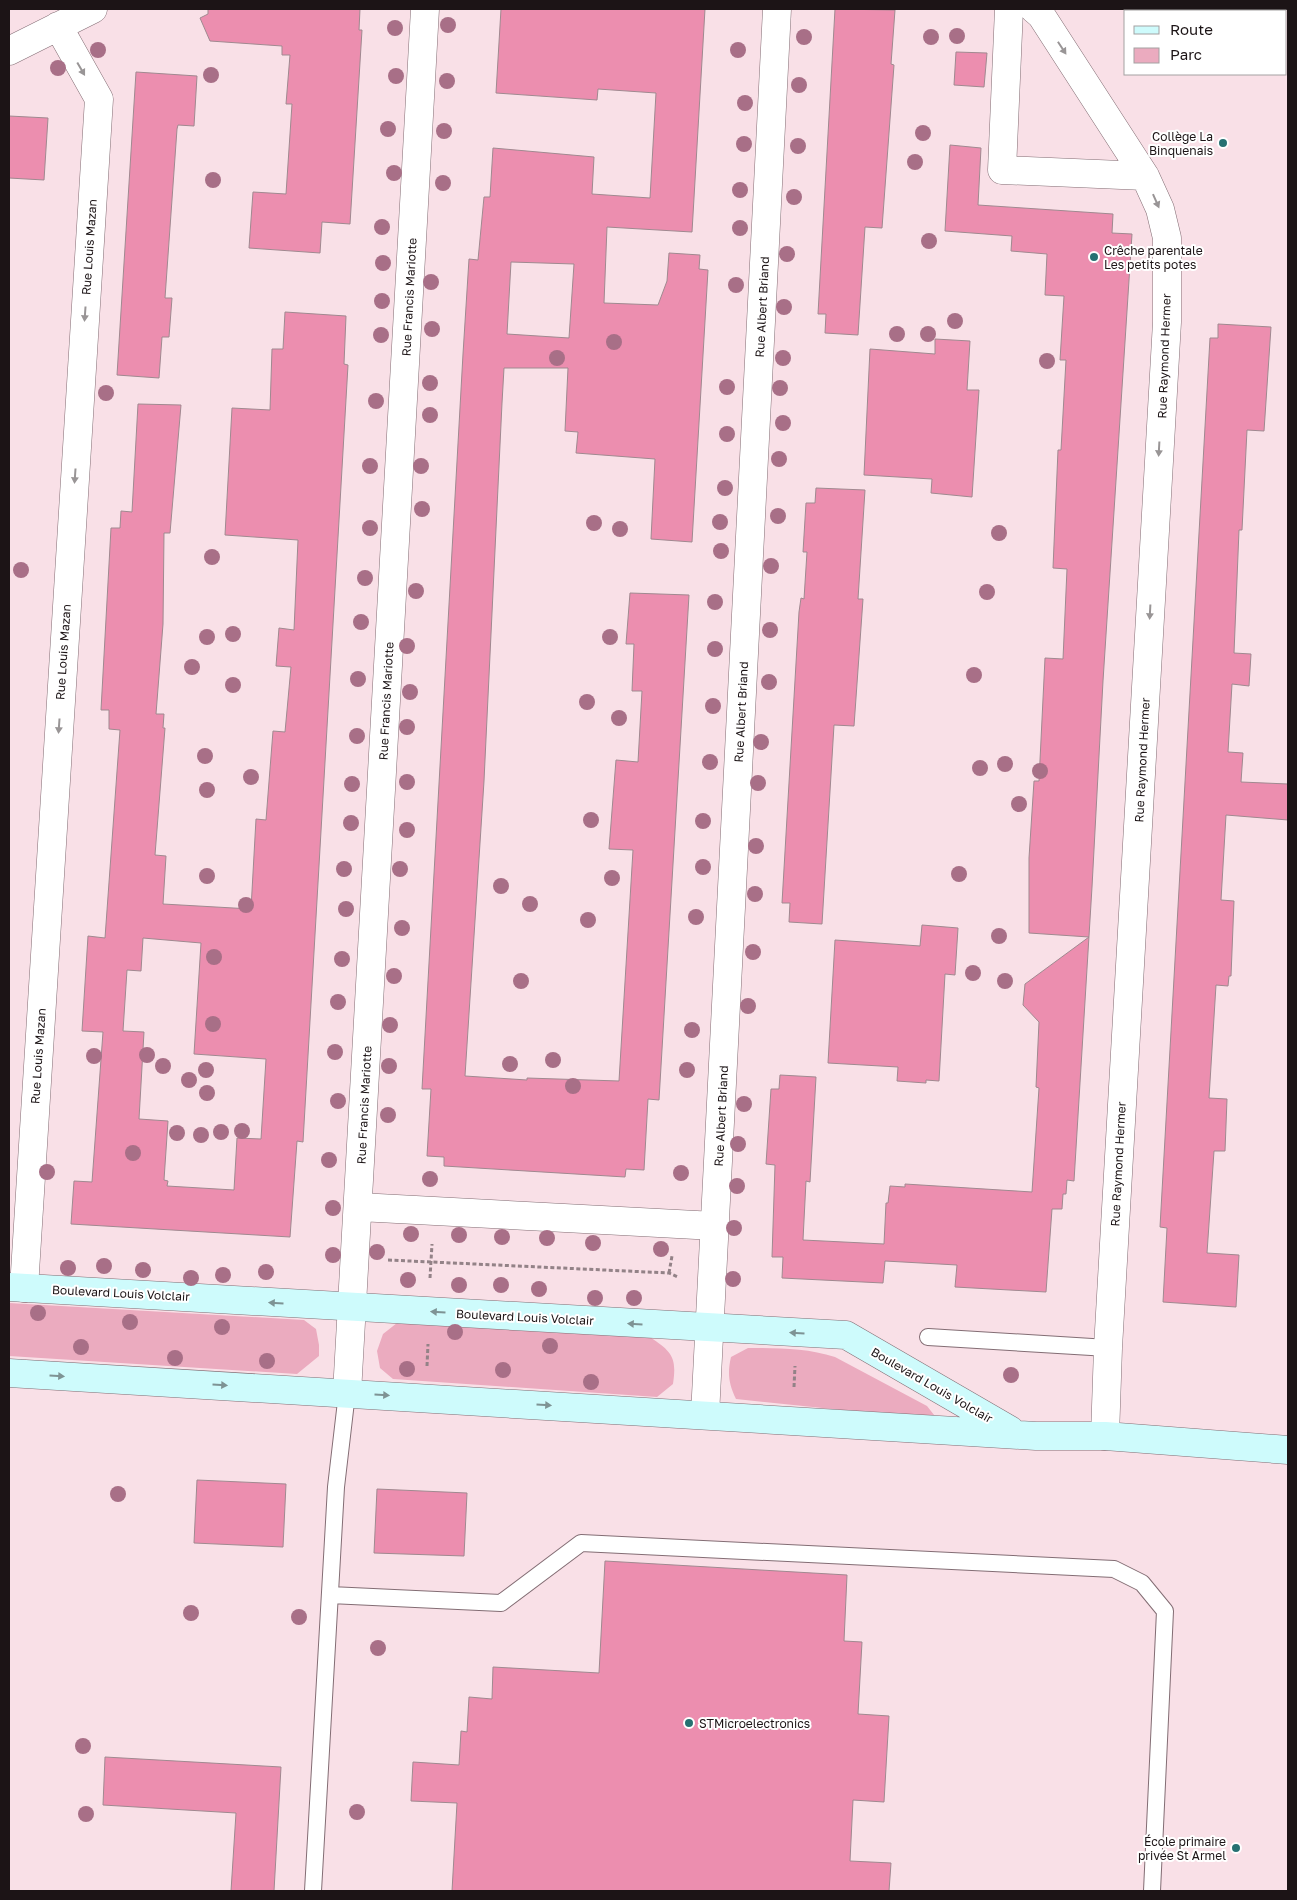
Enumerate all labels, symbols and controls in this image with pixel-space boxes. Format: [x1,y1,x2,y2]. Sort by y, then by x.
legend [1124,10,1287,75]
text: Route [1170,20,1213,38]
one-way arrow [1058,41,1067,55]
text: Parc [1170,45,1202,63]
one-way arrow [77,62,86,75]
place label: Collège La Binquenais [1149,129,1213,158]
marker: Collège La Binquenais [1217,137,1229,149]
one-way arrow [1152,194,1160,208]
street label: Rue Louis Mazan [78,198,100,296]
street label: Rue Francis Mariotte [398,237,420,357]
place label: Crêche parentale Les petits potes [1104,243,1203,272]
marker: Crêche parentale Les petits potes [1088,251,1100,263]
street label: Rue Albert Briand [752,256,772,358]
street label: Rue Raymond Hermer [1154,293,1174,419]
one-way arrow [80,306,88,322]
one-way arrow [1155,442,1163,458]
one-way arrow [70,468,78,484]
street label: Rue Louis Mazan [52,603,74,701]
one-way arrow [1146,604,1154,620]
street label: Rue Francis Mariotte [375,641,397,761]
street label: Rue Albert Briand [731,661,751,763]
street label: Rue Raymond Hermer [1131,697,1153,823]
one-way arrow [54,718,62,734]
street label: Rue Louis Mazan [27,1007,49,1105]
street label: Rue Francis Mariotte [353,1045,375,1165]
street label: Rue Albert Briand [711,1065,731,1167]
street label: Rue Raymond Hermer [1107,1101,1129,1227]
street label: Boulevard Louis Volclair [52,1282,191,1304]
one-way arrow [267,1298,283,1306]
street label: Boulevard Louis Volclair [456,1306,595,1328]
one-way arrow [430,1307,446,1315]
one-way arrow [627,1319,643,1327]
one-way arrow [789,1329,805,1337]
street label: Boulevard Louis Volclair [868,1344,996,1426]
one-way arrow [50,1372,66,1380]
one-way arrow [212,1382,228,1390]
one-way arrow [374,1392,390,1400]
one-way arrow [536,1402,552,1410]
place label: STMicroelectronics [699,1716,810,1731]
marker: STMicroelectronics [683,1717,695,1729]
place label: École primaire privée St Armel [1138,1834,1226,1863]
marker: École primaire privée St Armel [1230,1842,1242,1854]

